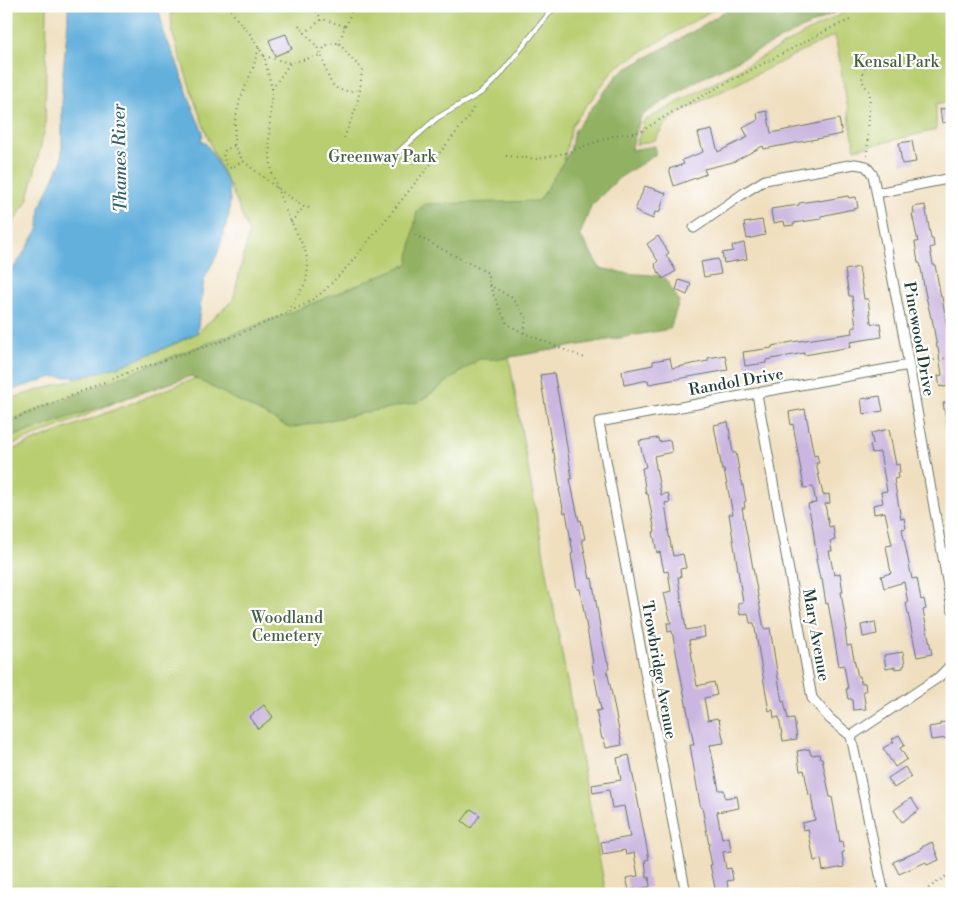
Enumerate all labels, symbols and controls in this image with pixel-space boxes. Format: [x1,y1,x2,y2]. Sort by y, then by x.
park label: Kensal Park [853,52,940,72]
water label: Thames River [108,103,132,213]
park label: Greenway Park [328,147,437,167]
street label: Pinewood Drive [899,280,939,398]
street label: Randol Drive [687,364,785,400]
street label: Mary Avenue [798,587,834,683]
street label: Trowbridge Avenue [637,599,681,741]
park label: Woodland Cemetery [250,608,323,646]

